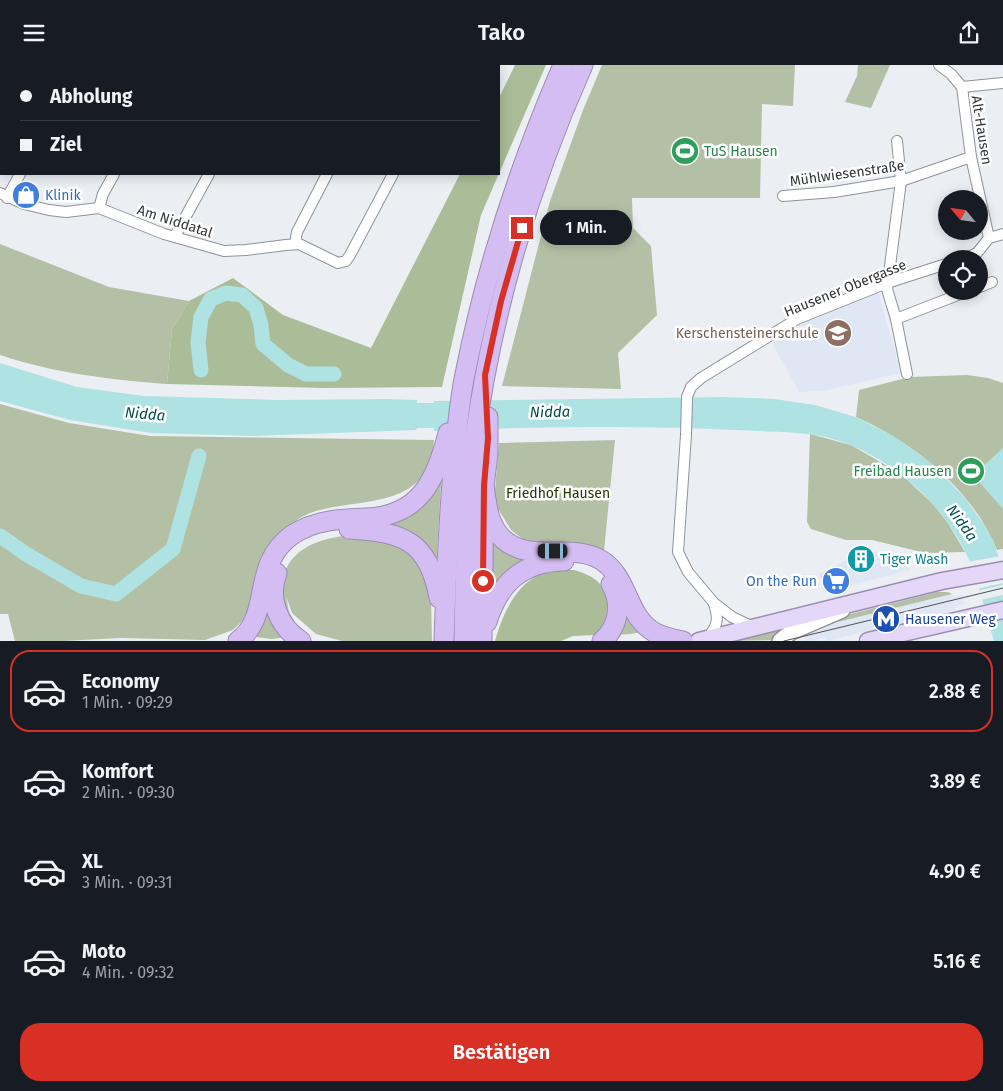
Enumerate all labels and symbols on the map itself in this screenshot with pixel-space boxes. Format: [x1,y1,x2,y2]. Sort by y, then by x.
street label: Alt-Hausen [968,94,995,166]
sports icon: TuS Hausen [670,136,700,166]
place label: TuS Hausen [704,143,778,160]
street label: Mühlwiesenstraße [789,157,905,190]
shop icon: Klinik [11,180,41,210]
place label: Klinik [45,187,81,204]
north arrow [938,190,988,240]
street label: Am Niddatal [135,201,215,242]
callout: 1 Min. [540,211,632,245]
route end [511,217,533,239]
street label: Hausener Obergasse [782,256,909,321]
school or university icon: Kerschensteinerschule [823,318,853,348]
place label: Kerschensteinerschule [676,325,819,342]
water label: Nidda [124,403,166,425]
water label: Nidda [530,403,570,421]
sports icon: Freibad Hausen [956,456,986,486]
place label: Freibad Hausen [854,463,952,480]
park label: Friedhof Hausen [506,485,610,502]
water label: Nidda [943,501,981,545]
car [538,544,568,559]
building icon: Tiger Wash [846,544,876,574]
place label: Tiger Wash [880,551,948,568]
supermarket icon: On the Run [821,566,851,596]
route start [472,570,494,592]
place label: On the Run [746,573,817,590]
metro station icon: Hausener Weg [871,604,901,634]
place label: Hausener Weg [905,611,996,628]

